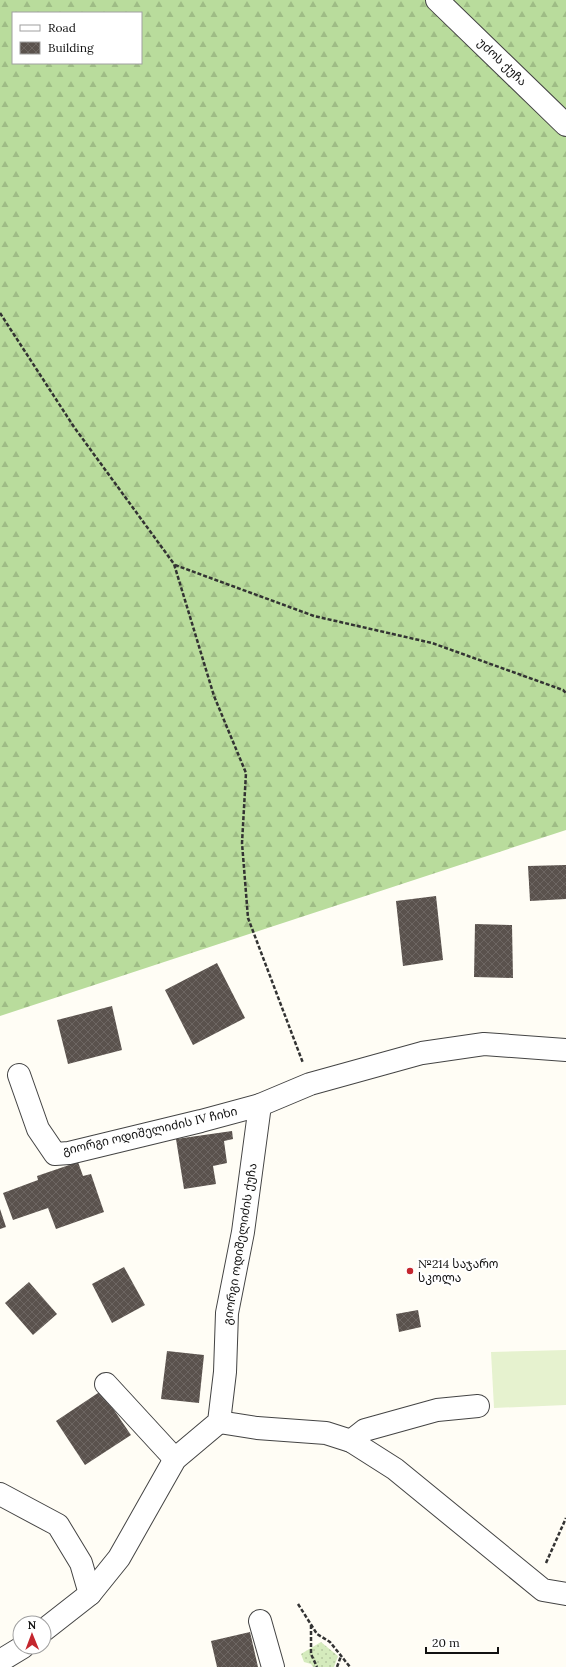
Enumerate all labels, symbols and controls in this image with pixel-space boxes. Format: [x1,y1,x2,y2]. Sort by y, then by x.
legend [12,12,142,64]
text: Road [48,20,76,35]
street label: უძოს ქუჩა [475,34,530,89]
text: Building [48,40,94,55]
street label: გიორგი ოდიშელიძის IV ჩიხი [61,1103,239,1159]
street label: გიორგი ოდიშელიძის ქუჩა [219,1162,261,1326]
place label: №214 საჯარო სკოლა [418,1256,499,1286]
marker: №214 საჯარო სკოლა [405,1266,415,1276]
north arrow [12,1615,52,1655]
text: N [27,1618,37,1632]
scale bar [426,1629,498,1655]
text: 20 m [432,1635,460,1650]

